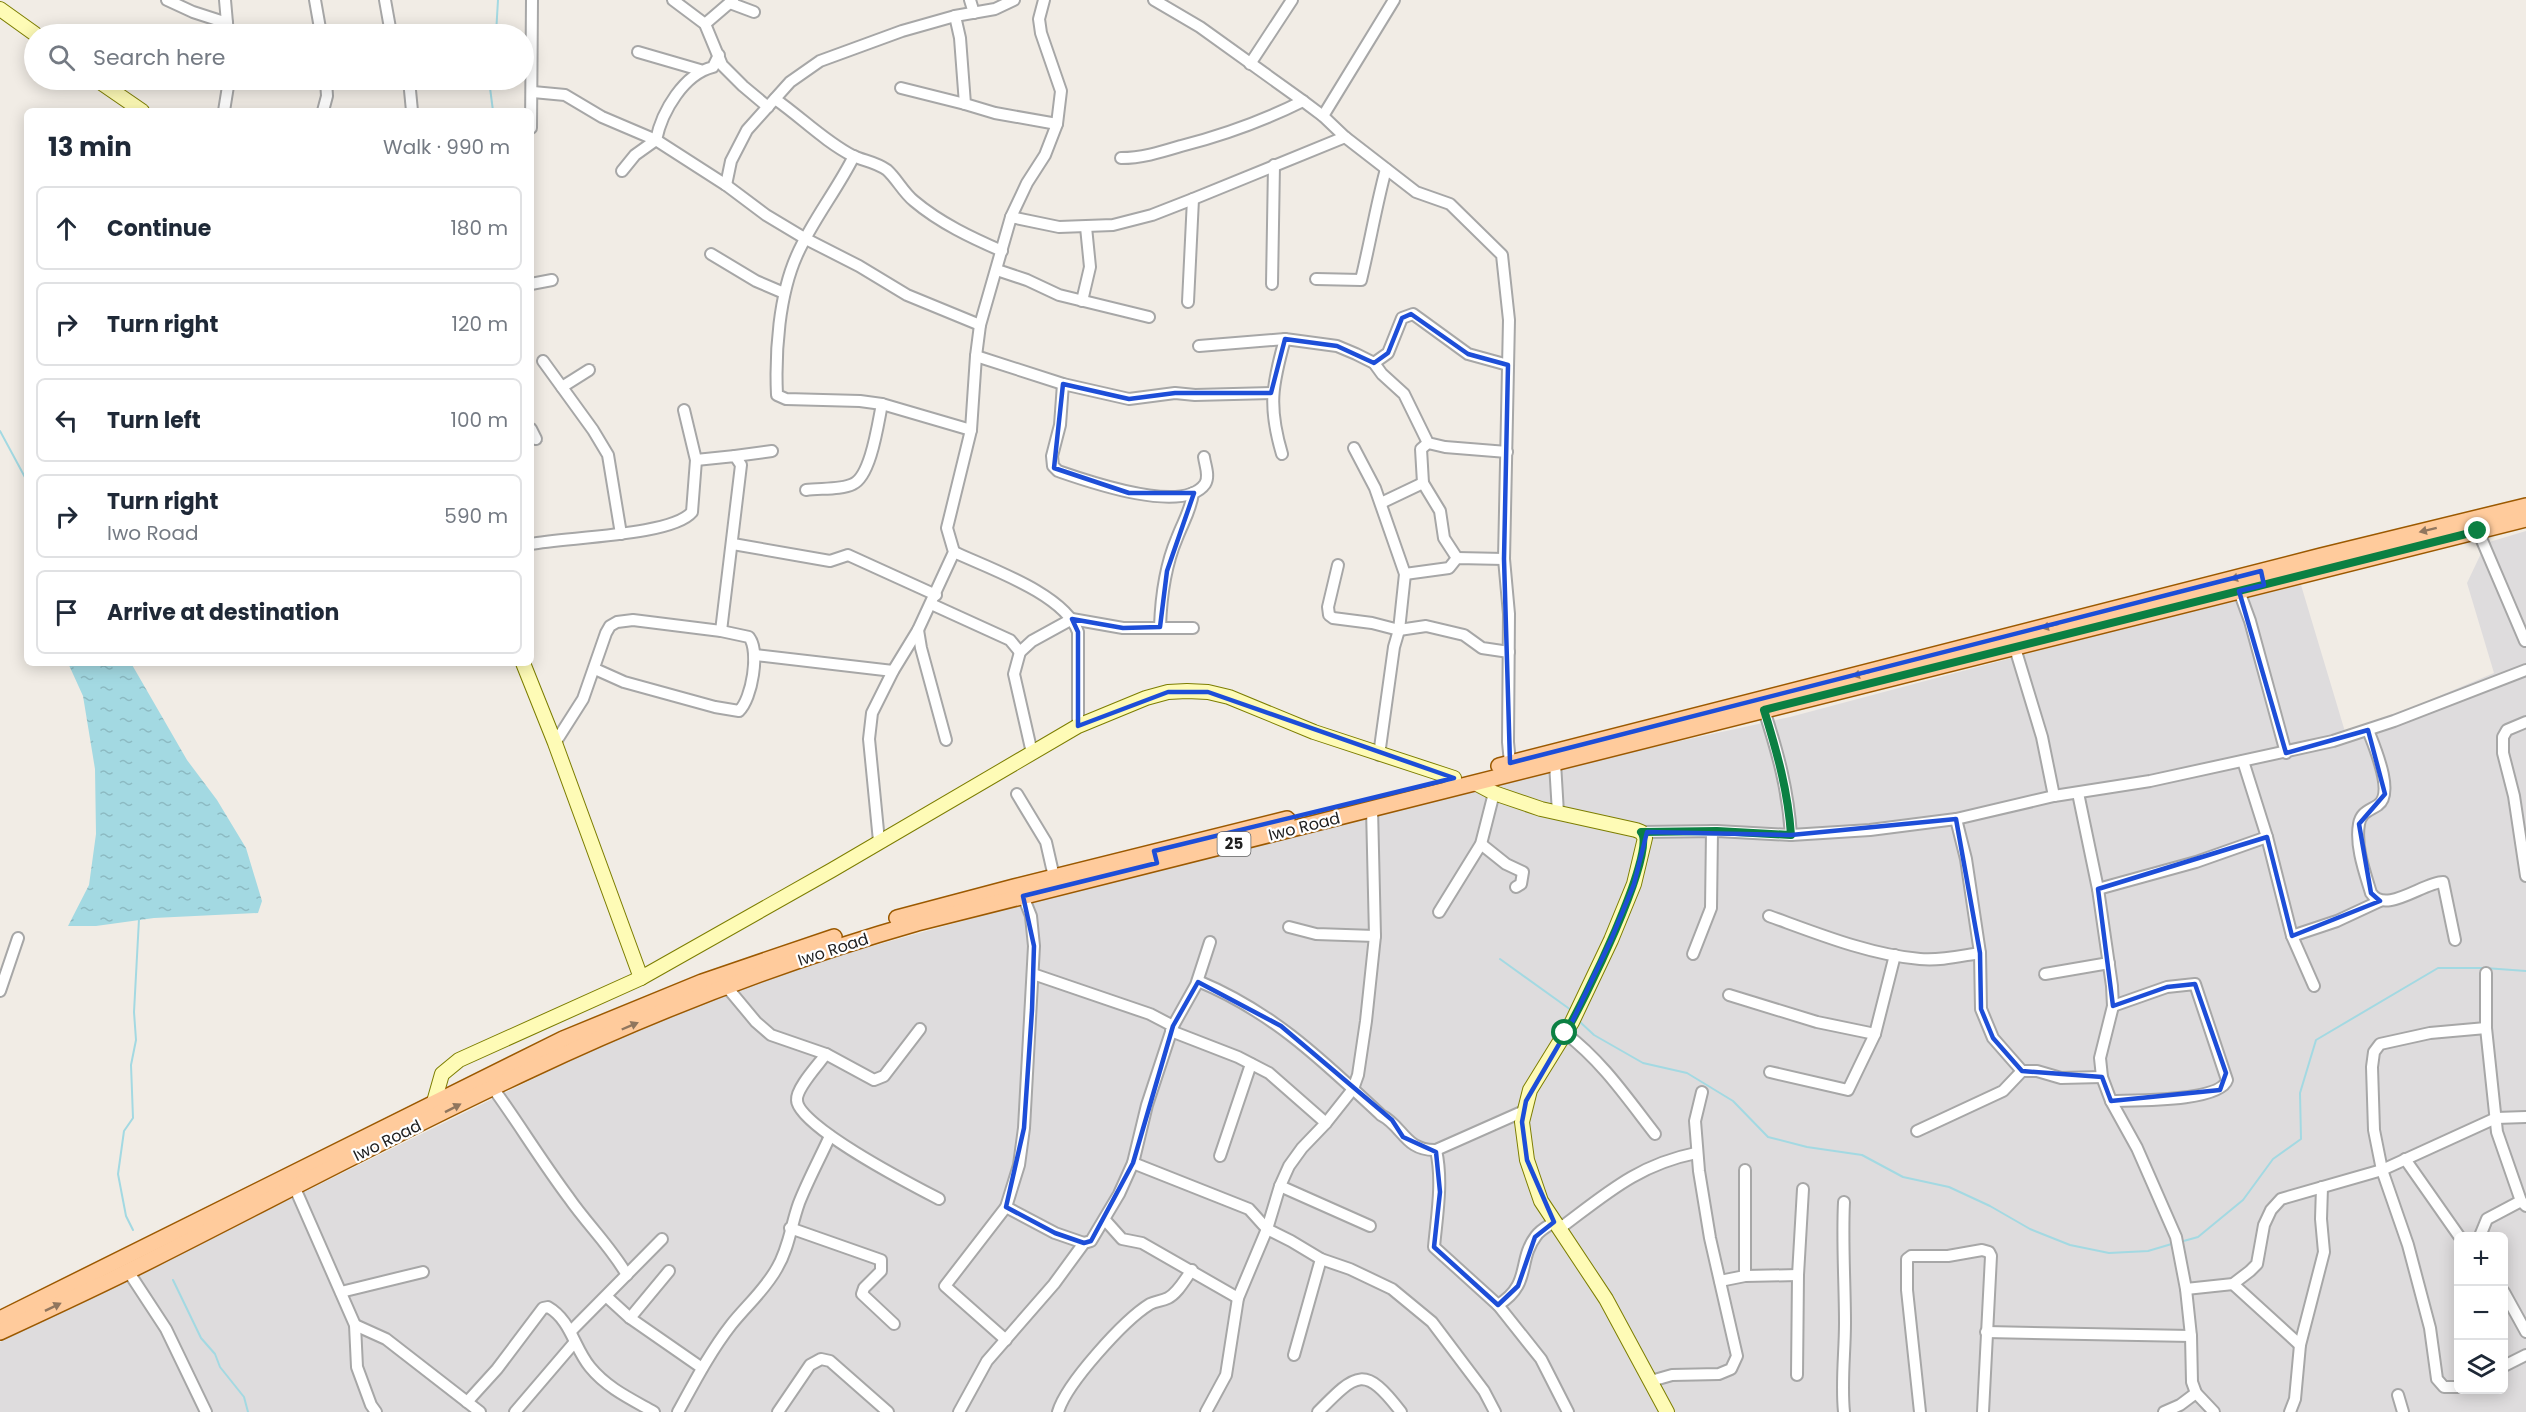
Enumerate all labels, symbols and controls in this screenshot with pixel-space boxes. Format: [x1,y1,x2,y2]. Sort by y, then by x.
search box [24,24,534,90]
icon: search [45,41,78,74]
text: Search here [93,42,226,73]
text: 13 min [48,129,132,165]
text: Walk · 990 m [383,133,510,161]
icon: ahead [50,212,83,245]
text: Continue [107,213,211,244]
text: 180 m [450,214,508,242]
icon: right [50,308,83,341]
text: Turn right [107,309,218,340]
text: 120 m [452,310,508,338]
icon: left [50,404,83,437]
text: Turn left [107,405,201,436]
text: 100 m [451,406,508,434]
text: Turn right [107,486,218,517]
icon: right [50,500,83,533]
text: 590 m [444,502,508,530]
route end [2464,517,2490,543]
text: Iwo Road [107,519,198,547]
one-way arrow [2419,525,2438,535]
one-way arrow [2230,573,2248,583]
icon: arrive [50,596,83,629]
text: Arrive at destination [107,597,339,628]
one-way arrow [2041,622,2060,632]
one-way arrow [1852,669,1871,679]
street label: Iwo Road [1266,806,1342,846]
road number: 25 [1218,832,1250,856]
street label: Iwo Road [795,927,872,972]
route start [1551,1019,1577,1045]
one-way arrow [621,1021,639,1031]
one-way arrow [444,1104,462,1114]
street label: Iwo Road [349,1114,425,1167]
map controls [2454,1232,2508,1394]
button: + [2454,1232,2508,1286]
button: − [2454,1286,2508,1340]
one-way arrow [44,1302,61,1312]
button: layers [2454,1340,2508,1394]

